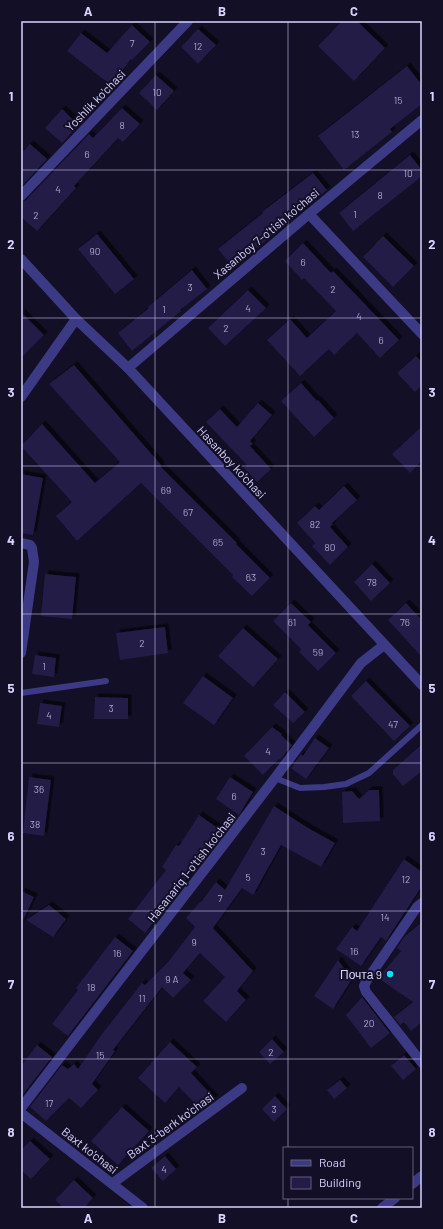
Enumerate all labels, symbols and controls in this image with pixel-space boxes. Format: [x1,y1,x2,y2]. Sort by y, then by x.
text: A [84,3,93,19]
text: B [218,3,226,19]
text: C [350,3,358,19]
house number: 7 [130,37,135,49]
house number: 12 [194,40,202,52]
street label: Yoshlik ko'chasi [62,66,128,134]
house number: 10 [152,86,162,98]
text: 1 [9,88,13,104]
text: 1 [430,88,434,104]
house number: 15 [394,94,402,106]
house number: 8 [119,119,125,131]
house number: 13 [351,128,359,140]
house number: 6 [84,148,90,160]
house number: 10 [403,167,413,179]
house number: 4 [55,183,61,195]
street label: Xasanboy 7-o'tish ko'chasi [210,185,322,281]
house number: 8 [377,189,383,201]
house number: 1 [353,208,357,220]
house number: 2 [33,209,39,221]
text: 2 [7,236,15,252]
text: 2 [428,236,436,252]
house number: 90 [90,245,100,257]
house number: 6 [300,256,306,268]
house number: 3 [187,281,193,293]
house number: 2 [330,283,336,295]
house number: 4 [245,302,251,314]
house number: 1 [162,303,166,315]
house number: 4 [356,310,362,322]
house number: 2 [223,322,229,334]
house number: 6 [378,334,384,346]
text: 3 [7,384,15,400]
text: 3 [428,384,436,400]
street label: Hasanboy ko'chasi [195,423,269,501]
house number: 69 [161,484,171,496]
house number: 67 [183,506,193,518]
house number: 82 [310,518,320,530]
text: 4 [7,532,15,548]
text: 4 [428,532,436,548]
house number: 65 [213,536,223,548]
house number: 80 [325,541,335,553]
house number: 63 [246,571,256,583]
house number: 78 [367,576,377,588]
house number: 61 [288,616,296,628]
house number: 76 [400,616,410,628]
house number: 2 [139,637,145,649]
house number: 59 [313,646,323,658]
house number: 1 [42,660,46,672]
text: 5 [7,680,15,696]
text: 5 [428,680,436,696]
house number: 3 [108,702,114,714]
house number: 4 [46,709,52,721]
house number: 47 [388,718,398,730]
house number: 4 [265,745,271,757]
house number: 36 [34,783,44,795]
house number: 6 [231,790,237,802]
street label: Hasanariq 1-o'tish ko'chasi [144,810,238,924]
house number: 38 [30,818,40,830]
text: 6 [8,828,15,844]
text: 6 [429,828,436,844]
house number: 3 [260,845,266,857]
house number: 5 [245,871,251,883]
house number: 12 [402,873,410,885]
house number: 7 [218,892,223,904]
house number: 14 [380,911,390,923]
house number: 9 [191,936,197,948]
house number: 16 [350,945,358,957]
house number: 16 [113,947,121,959]
place label: Почта 9 [340,967,382,981]
marker: Почта 9 [385,969,395,979]
house number: 9 A [165,973,179,985]
text: 7 [8,976,15,992]
text: 7 [429,976,436,992]
house number: 18 [87,981,95,993]
house number: 11 [138,992,146,1004]
house number: 20 [363,1017,375,1029]
house number: 2 [268,1046,274,1058]
house number: 15 [96,1049,104,1061]
street label: Baxt 3-berk ko'chasi [124,1089,216,1161]
house number: 17 [45,1097,53,1109]
house number: 3 [271,1103,277,1115]
text: 8 [7,1124,15,1140]
street label: Baxt ko'chasi [59,1124,121,1176]
text: 8 [428,1124,436,1140]
legend [283,1147,413,1199]
text: Road [319,1155,346,1169]
house number: 4 [161,1163,167,1175]
text: Building [319,1175,361,1189]
text: A [84,1210,93,1226]
text: B [218,1210,226,1226]
text: C [350,1210,358,1226]

